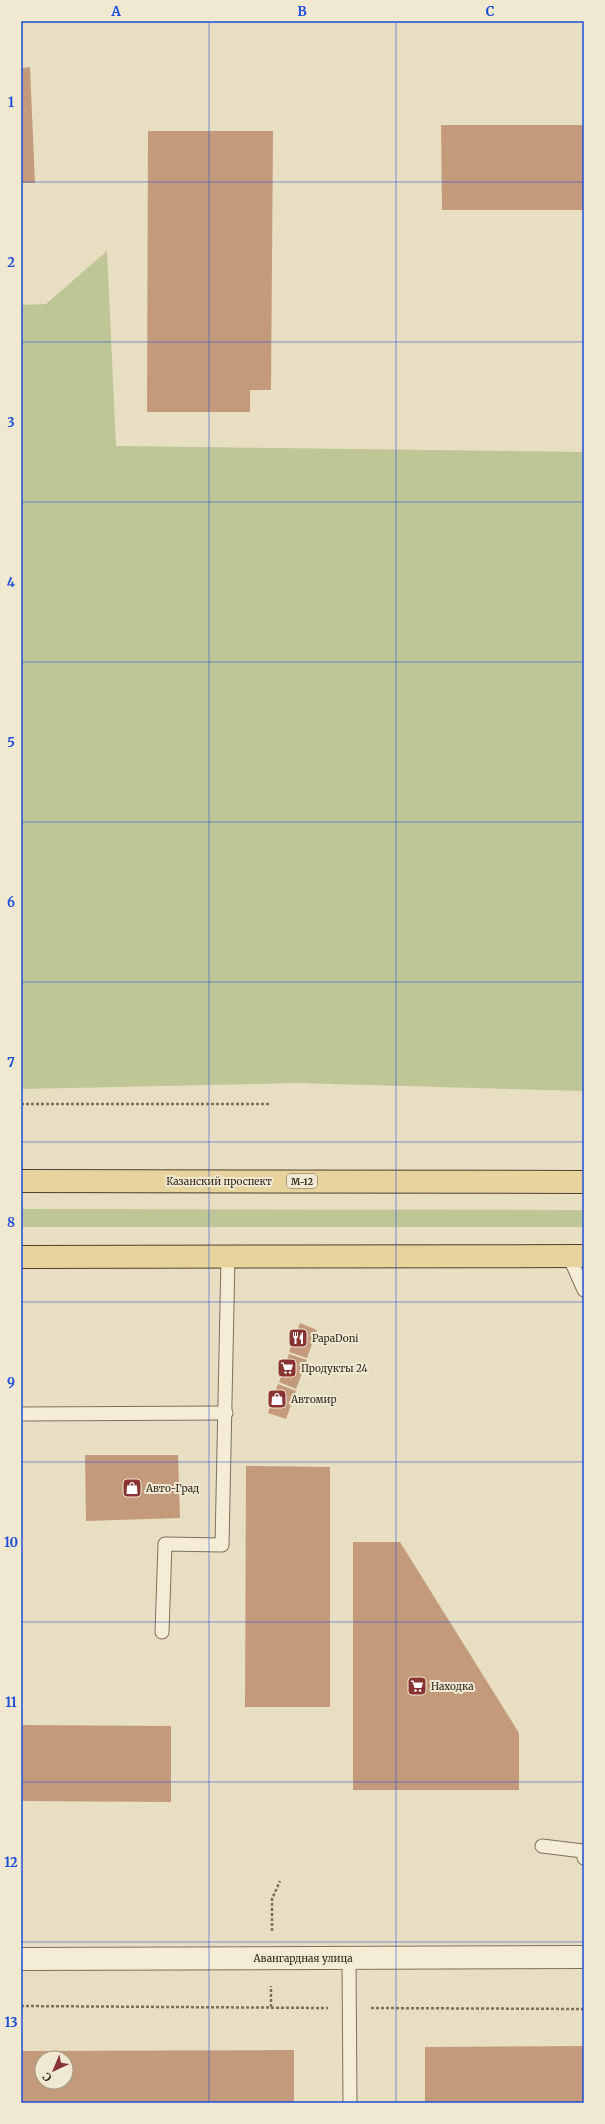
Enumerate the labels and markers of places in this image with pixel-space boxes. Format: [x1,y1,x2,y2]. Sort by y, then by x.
restaurant icon: PapaDoni [287,1327,309,1349]
place label: PapaDoni [312,1332,359,1345]
supermarket icon: Продукты 24 [276,1357,298,1379]
place label: Продукты 24 [301,1362,368,1375]
shop icon: Автомир [266,1388,288,1410]
place label: Автомир [290,1393,337,1406]
shop icon: Авто-Град [121,1477,143,1499]
place label: Авто-Град [145,1482,199,1495]
supermarket icon: Находка [406,1675,428,1697]
place label: Находка [431,1680,474,1693]

